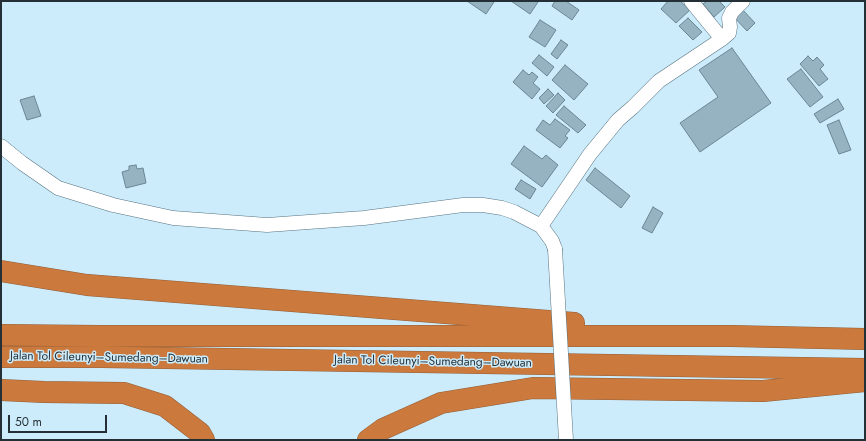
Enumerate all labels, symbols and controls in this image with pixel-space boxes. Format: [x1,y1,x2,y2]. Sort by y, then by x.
street label: Jalan Tol Cileunyi–Sumedang–Dawuan [10,349,208,367]
street label: Jalan Tol Cileunyi–Sumedang–Dawuan [334,353,532,371]
scale bar [10,407,109,433]
text: 50 m [15,413,42,431]

